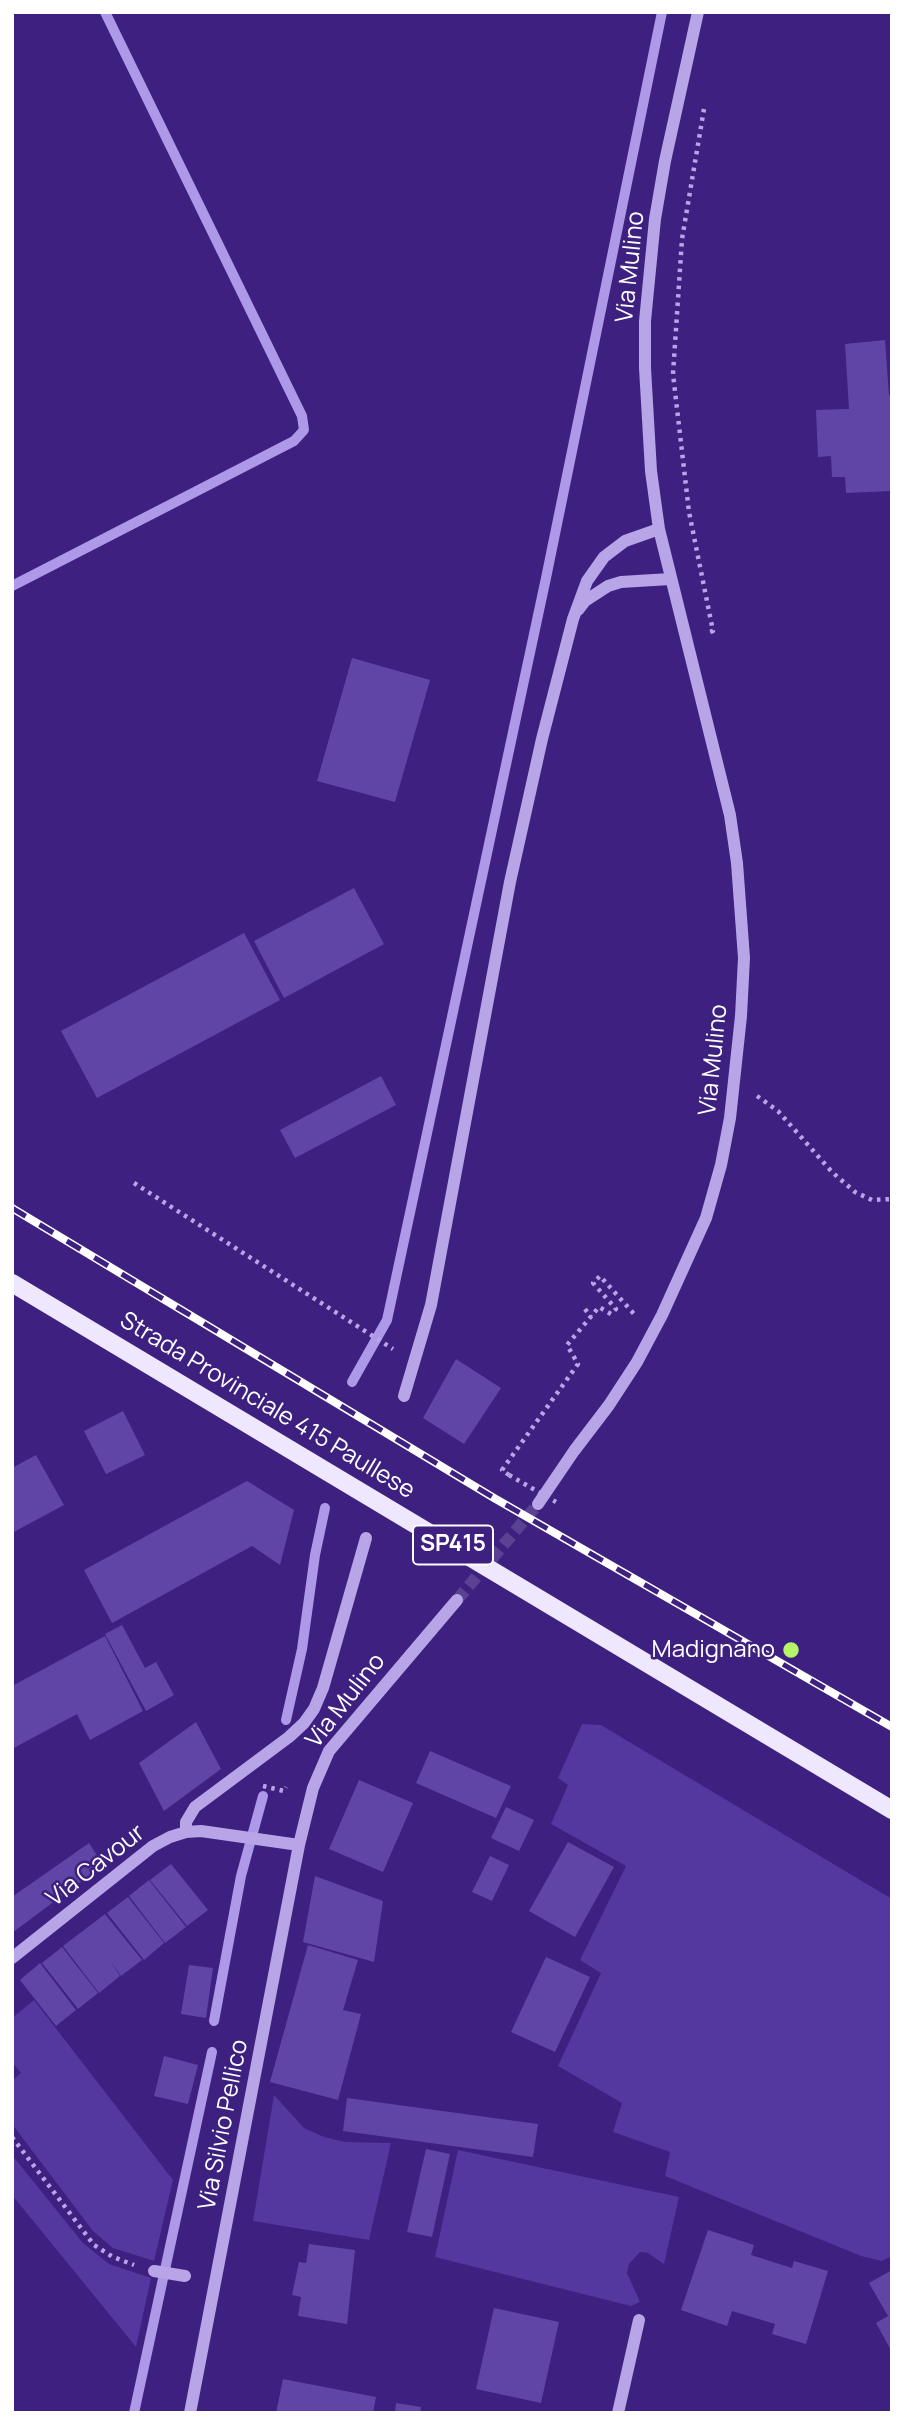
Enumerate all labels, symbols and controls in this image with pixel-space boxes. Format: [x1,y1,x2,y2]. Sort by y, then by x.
street label: Via Mulino [611,210,651,324]
street label: Via Mulino [694,1003,734,1117]
street label: Strada Provinciale 415 Paullese [114,1306,420,1506]
road number: SP415 [413,1526,493,1564]
place label: Madignano [652,1636,775,1664]
marker: Madignano [781,1640,801,1660]
street label: Via Mulino [300,1648,392,1754]
street label: Via Cavour [41,1819,151,1913]
street label: Via Silvio Pellico [193,2037,255,2213]

